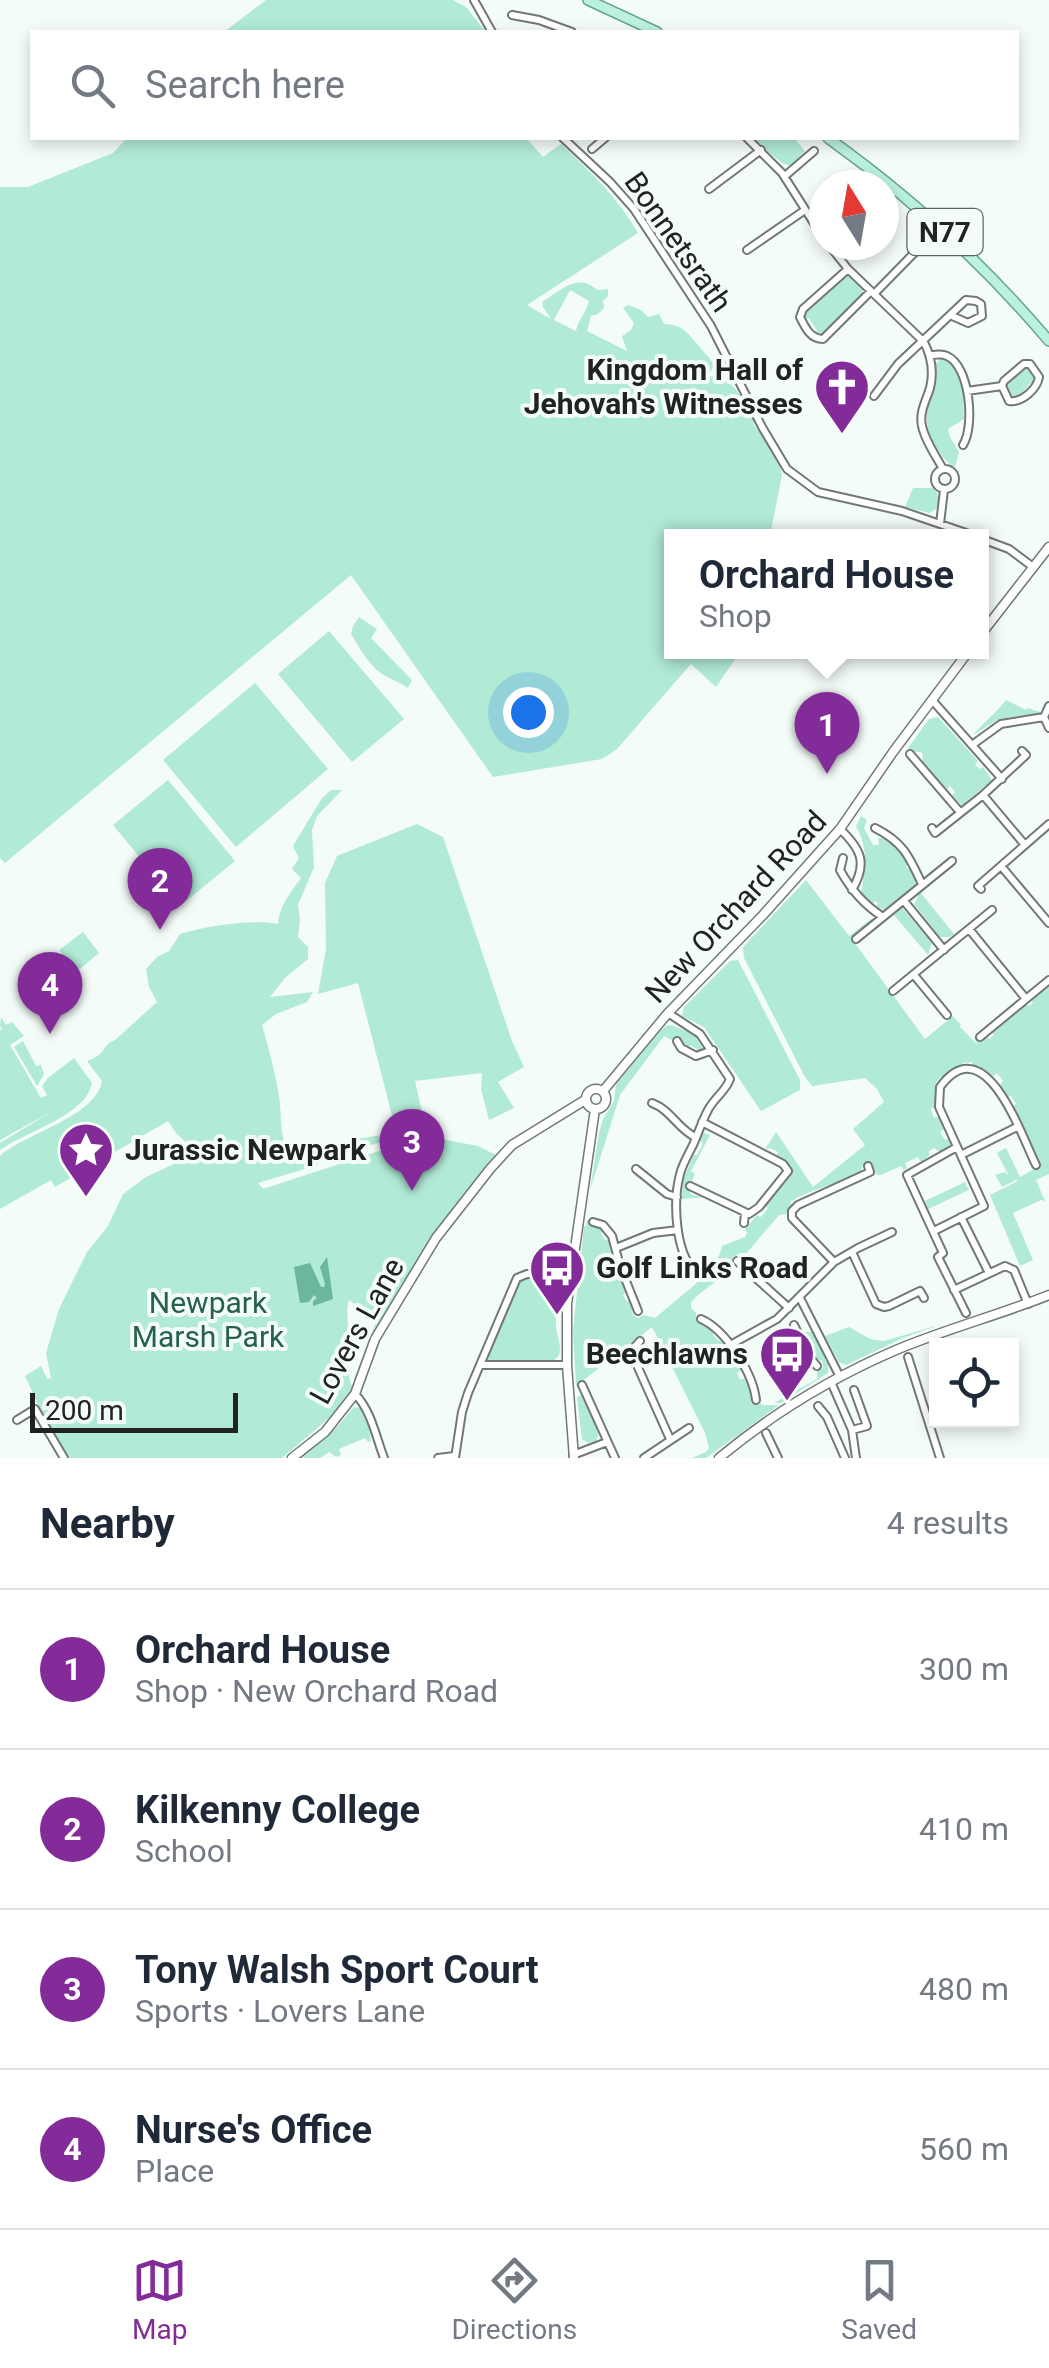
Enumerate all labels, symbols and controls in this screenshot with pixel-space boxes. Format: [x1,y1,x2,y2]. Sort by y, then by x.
search box [30,30,1019,140]
icon: search [65,58,120,113]
text: Search here [145,63,345,107]
street label: Bonnetsrath [618,165,739,318]
north arrow [809,170,899,260]
road number: N77 [908,209,982,255]
place label: Kingdom Hall of Jehovah's Witnesses [524,352,803,421]
church icon: Kingdom Hall of Jehovah's Witnesses [812,357,872,436]
popup [664,529,989,659]
text: Orchard House [699,553,954,597]
text: Shop [699,597,772,635]
your location [503,687,554,738]
pin: 1 [794,692,860,774]
street label: New Orchard Road [638,804,833,1010]
pin: 2 [128,848,192,930]
pin: 4 [18,952,82,1034]
pin: 3 [380,1108,444,1191]
place icon: Jurassic Newpark [56,1120,116,1199]
place label: Jurassic Newpark [125,1132,367,1167]
bus stop icon: Golf Links Road [527,1238,587,1317]
place label: Golf Links Road [596,1250,809,1285]
street label: Lovers Lane [302,1252,411,1410]
park label: Newpark Marsh Park [132,1285,285,1354]
bus stop icon: Beechlawns [757,1324,817,1403]
place label: Beechlawns [586,1336,748,1371]
map controls [929,1338,1019,1428]
button: locate [929,1338,1019,1428]
scale bar [30,1388,238,1432]
text: 200 m [45,1394,124,1427]
text: Nearby [40,1499,175,1548]
text: 4 results [887,1504,1009,1542]
text: Orchard House [135,1628,390,1672]
text: 1 [63,1650,82,1688]
text: 300 m [919,1650,1009,1688]
text: Shop · New Orchard Road [135,1672,498,1710]
text: Kilkenny College [135,1788,420,1832]
text: 2 [63,1810,82,1848]
text: 410 m [919,1810,1009,1848]
text: School [135,1832,233,1870]
text: Tony Walsh Sport Court [135,1948,539,1992]
text: 3 [63,1970,82,2008]
text: 480 m [919,1970,1009,2008]
text: Sports · Lovers Lane [135,1992,425,2030]
text: Nurse's Office [135,2108,372,2152]
text: 4 [63,2130,82,2168]
text: 560 m [919,2130,1009,2168]
text: Place [135,2152,214,2190]
tab: Map [132,2253,187,2346]
tab: Directions [451,2253,577,2346]
tab: Saved [841,2253,917,2346]

